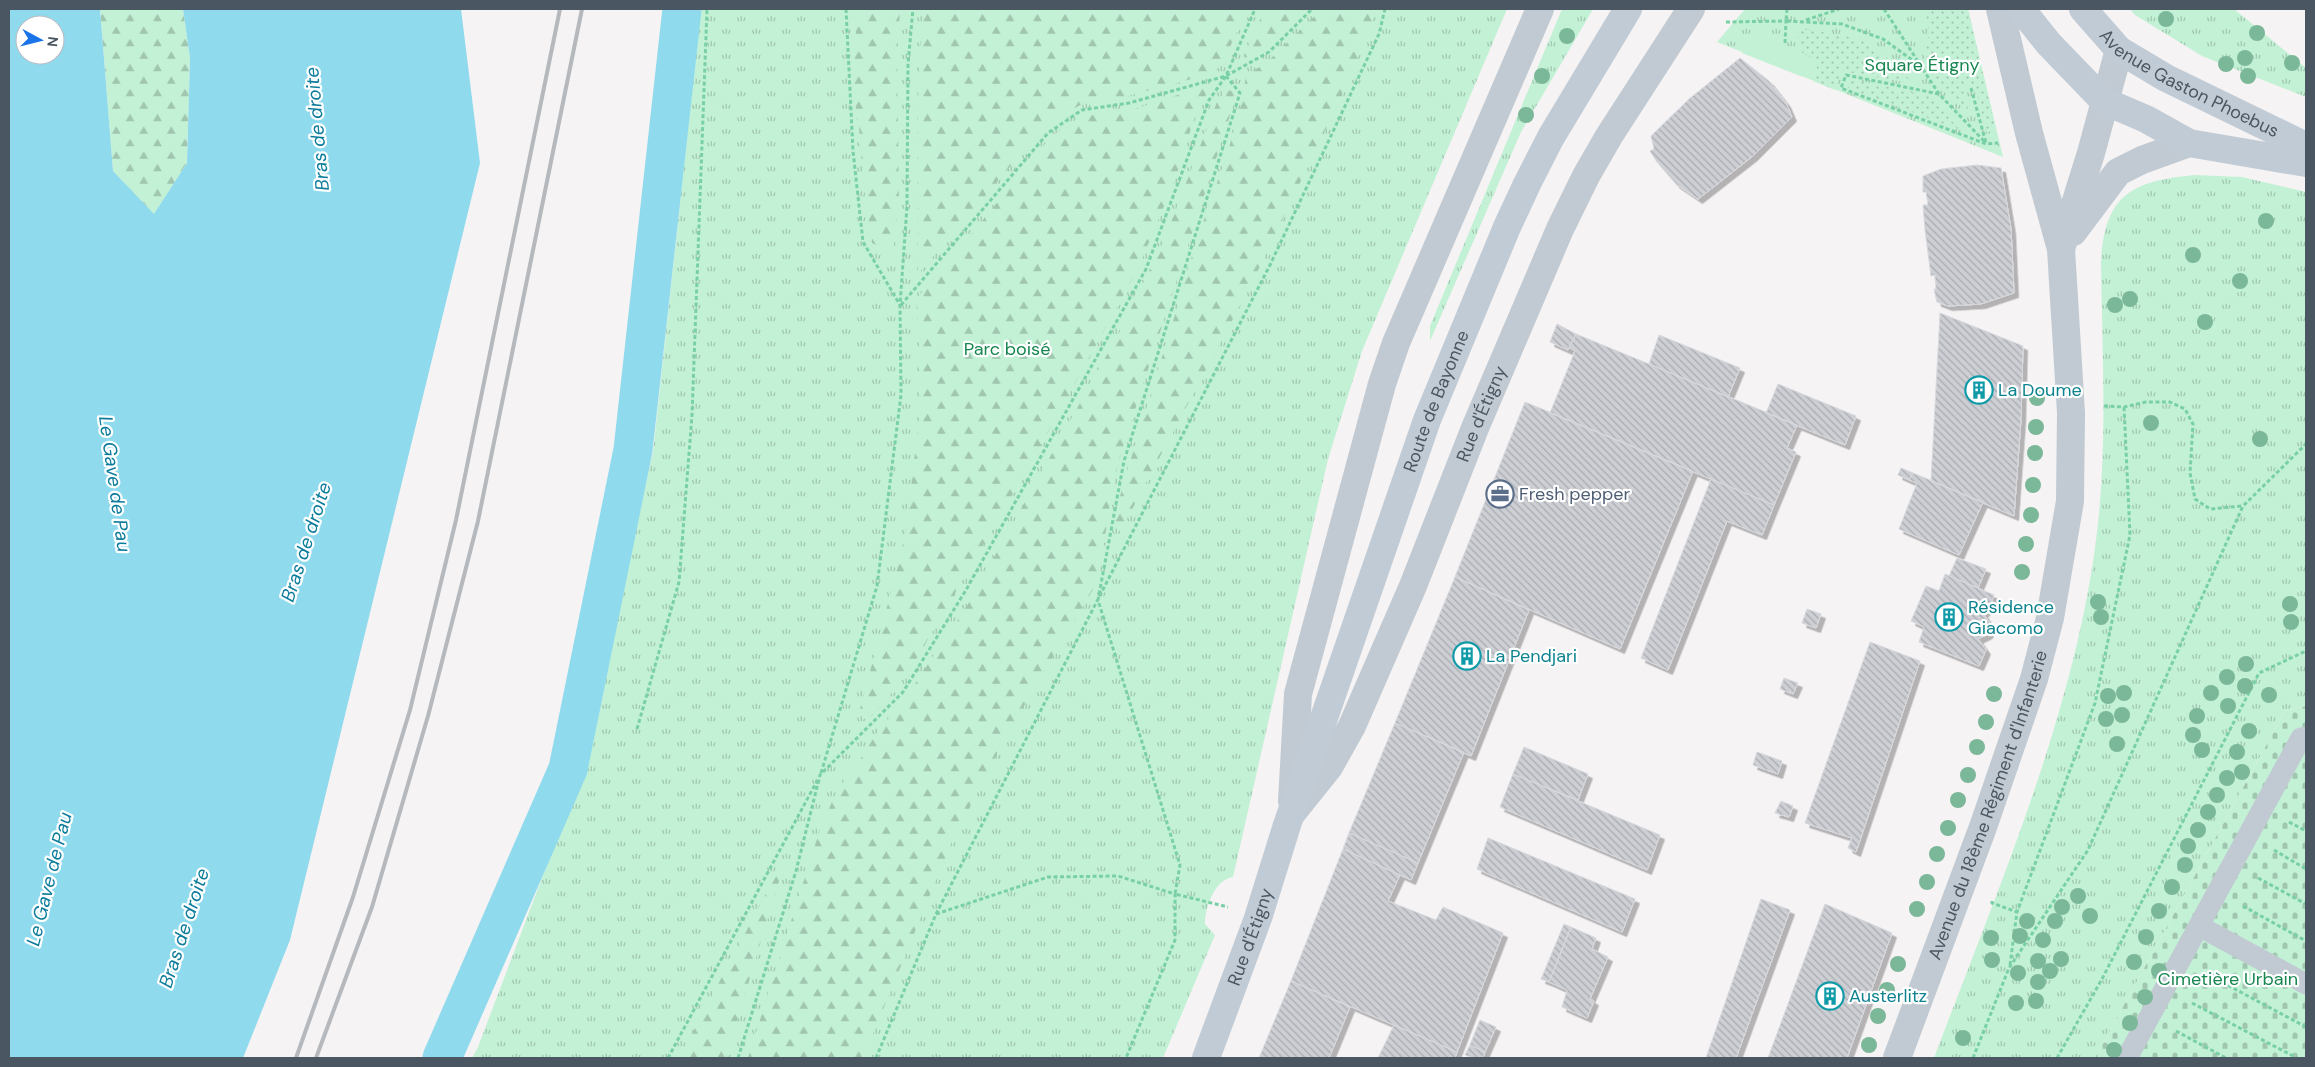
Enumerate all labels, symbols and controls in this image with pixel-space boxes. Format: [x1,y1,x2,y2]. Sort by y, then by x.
north arrow [15,15,65,65]
street label: Avenue Gaston Phoebus [2094,24,2283,143]
text: N [43,35,62,48]
park label: Square Étigny [1865,53,1979,77]
water label: Bras de droite [299,66,335,192]
street label: Route de Bayonne [1398,327,1475,475]
park label: Parc boisé [964,337,1050,361]
street label: Rue d'Étigny [1451,362,1512,465]
building icon: La Doume [1964,375,1994,405]
place label: La Doume [1998,378,2082,402]
water label: Le Gave de Pau [93,414,137,554]
water label: Bras de droite [275,479,337,605]
office icon: Fresh pepper [1485,479,1515,509]
place label: Fresh pepper [1519,482,1631,506]
place label: Résidence Giacomo [1968,595,2054,640]
building icon: Résidence Giacomo [1934,602,1964,632]
building icon: La Pendjari [1452,641,1482,671]
place label: La Pendjari [1486,644,1577,668]
street label: Avenue du 18ème Régiment d'Infanterie [1923,648,2053,963]
water label: Le Gave de Pau [20,809,78,949]
water label: Bras de droite [153,865,215,991]
street label: Rue d'Étigny [1222,885,1279,989]
park label: Cimetière Urbain [2158,967,2298,991]
building icon: Austerlitz [1815,981,1845,1011]
place label: Austerlitz [1849,984,1927,1008]

